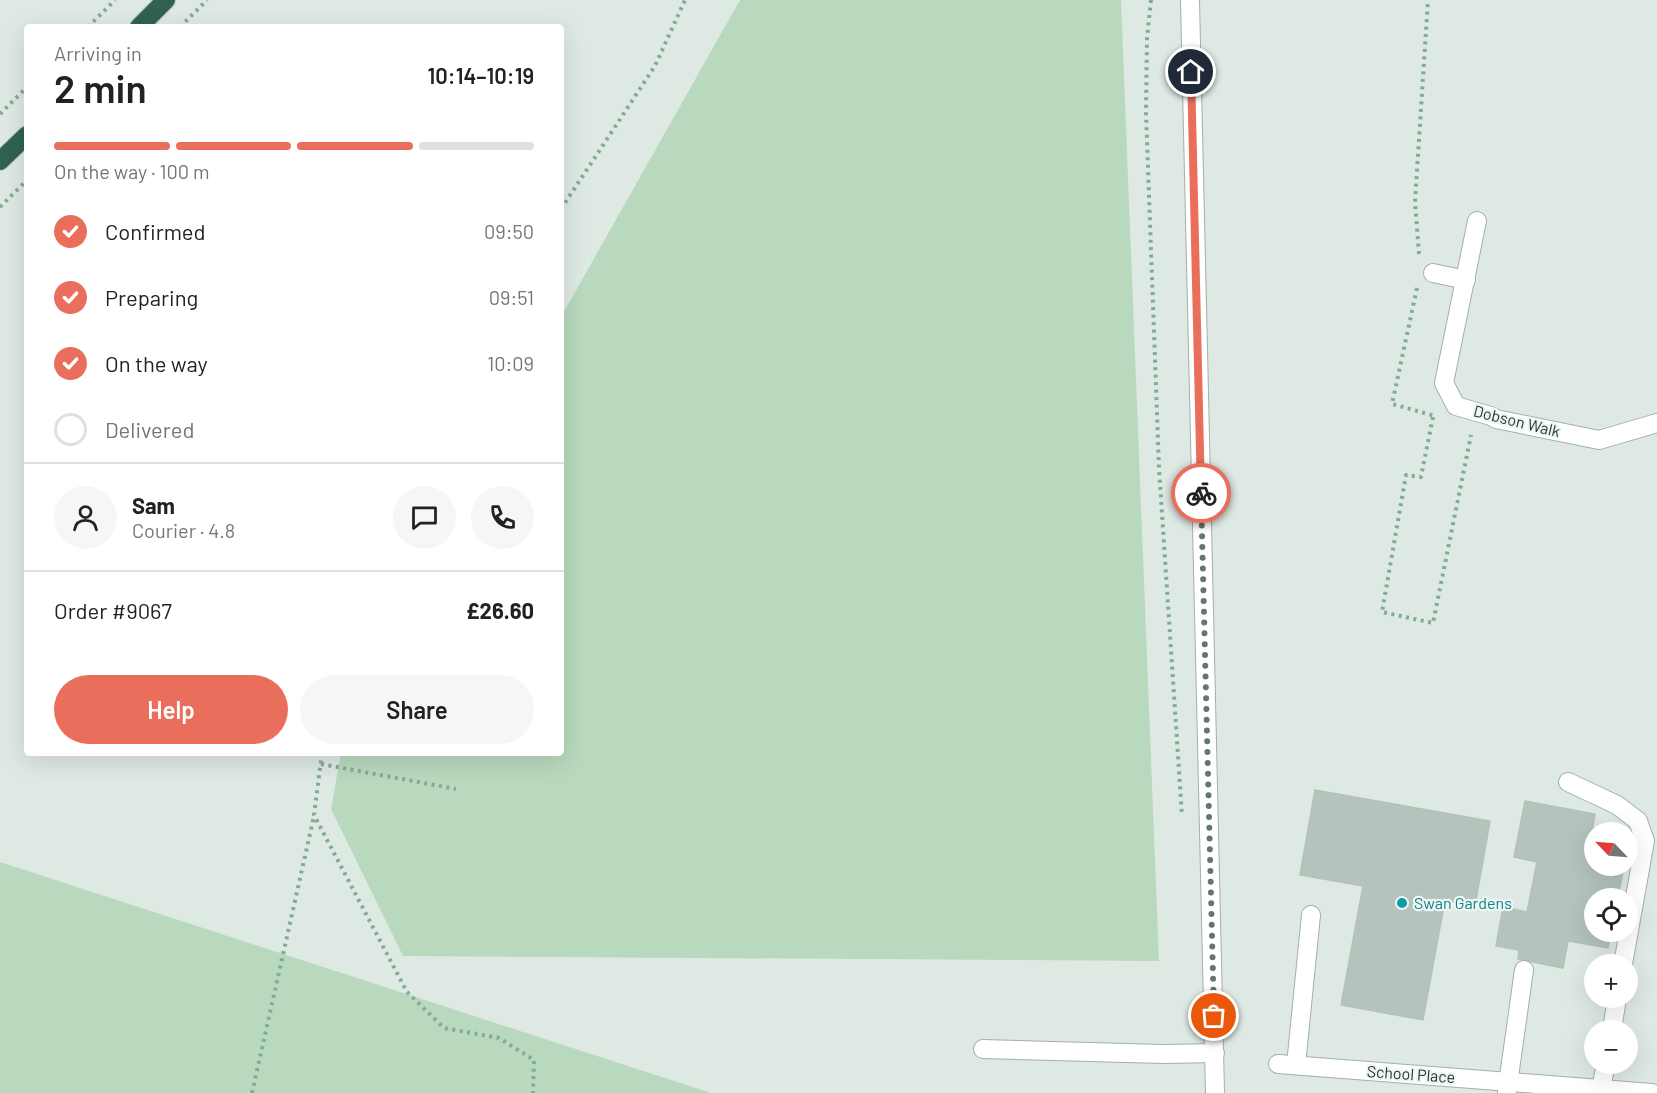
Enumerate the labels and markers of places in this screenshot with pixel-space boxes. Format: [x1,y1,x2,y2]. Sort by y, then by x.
pin [1165,46,1216,97]
place label: Swan Gardens [1414,893,1512,912]
marker: Swan Gardens [1395,896,1409,910]
pin [1188,990,1239,1041]

